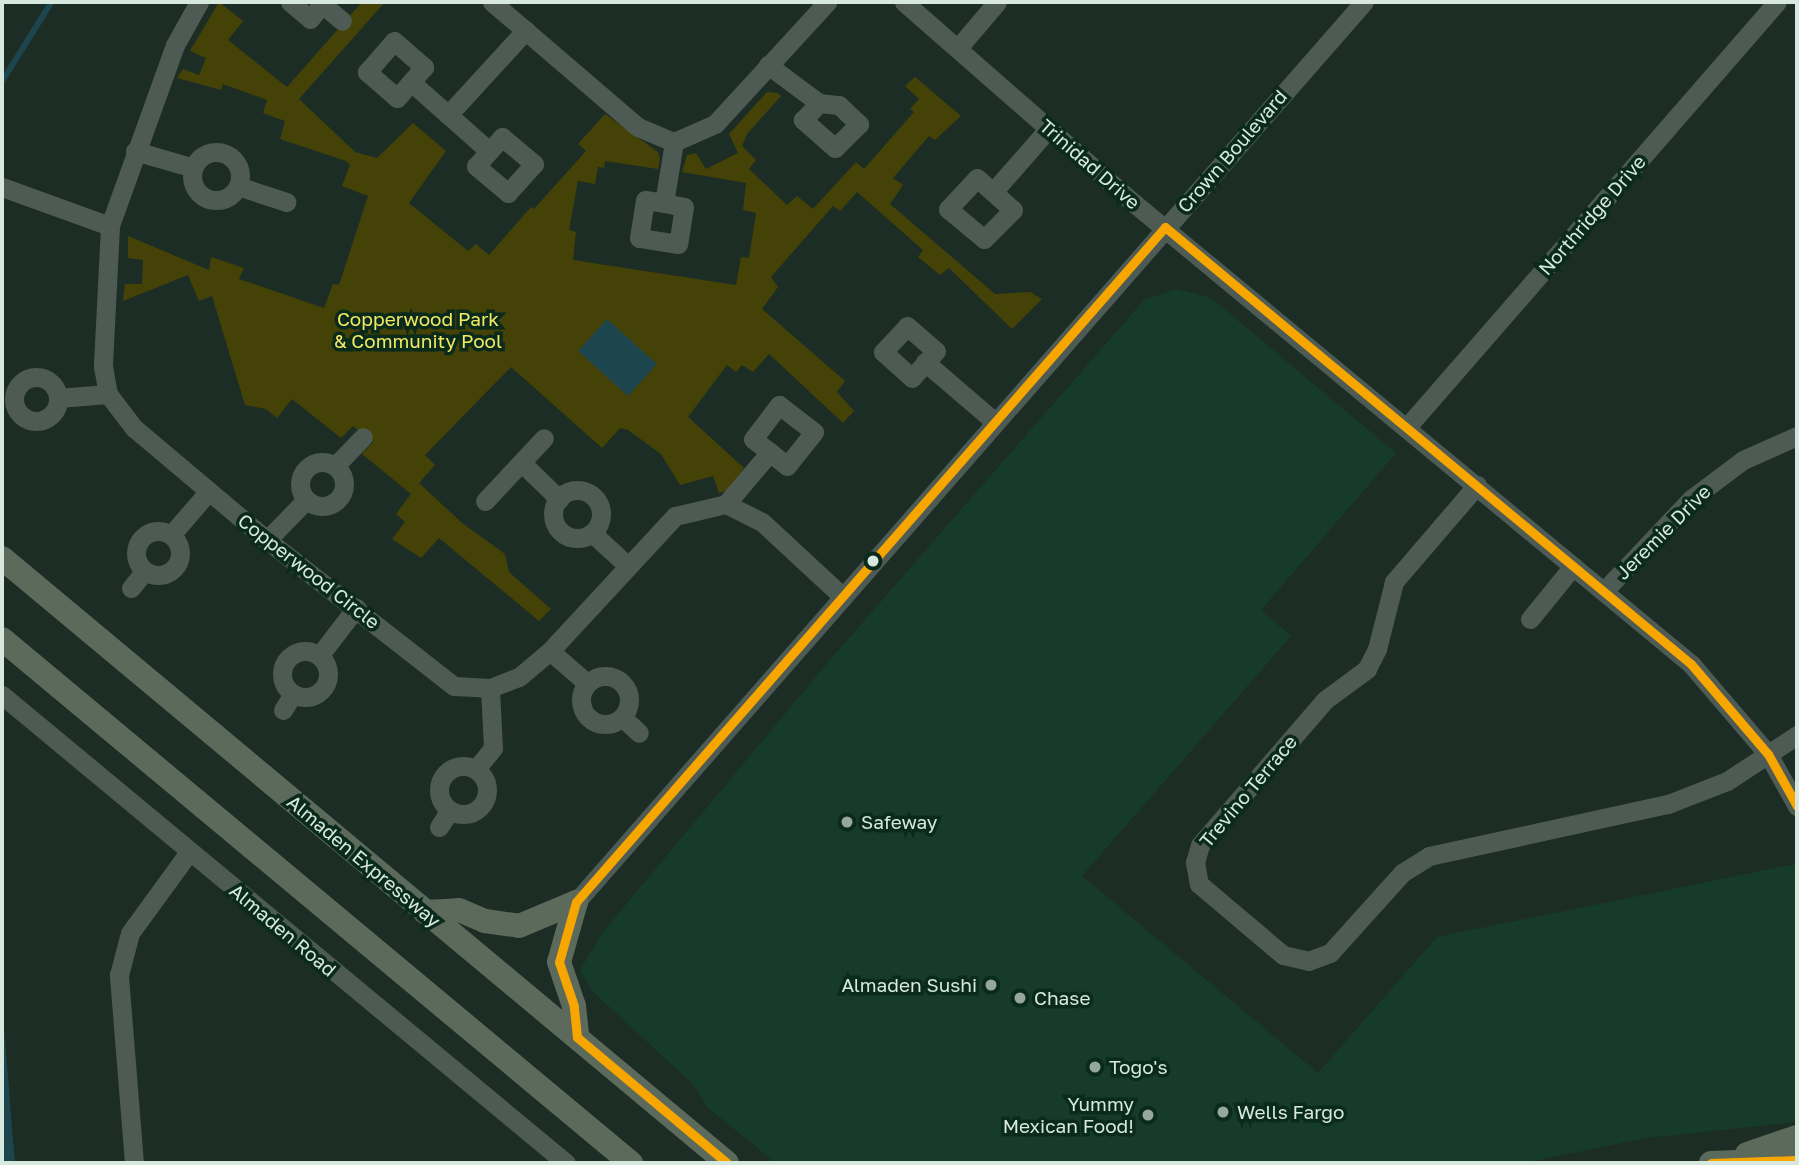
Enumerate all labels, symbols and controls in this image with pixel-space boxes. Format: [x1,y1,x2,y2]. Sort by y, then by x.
street label: Crown Boulevard [1173,85,1291,217]
street label: Trinidad Drive [1035,114,1145,214]
street label: Northridge Drive [1534,150,1650,280]
park label: Copperwood Park & Community Pool [334,308,502,352]
street label: Jeremie Drive [1611,480,1715,584]
street label: Copperwood Circle [234,509,384,633]
unlabelled marker [866,554,880,568]
street label: Trevino Terrace [1194,730,1302,852]
street label: Almaden Expressway [283,790,445,932]
place label: Safeway [861,811,937,833]
marker: Safeway [839,814,855,830]
street label: Almaden Road [225,879,341,981]
place label: Almaden Sushi [841,974,977,996]
marker: Almaden Sushi [983,977,999,993]
place label: Chase [1034,987,1090,1009]
marker: Chase [1012,990,1028,1006]
place label: Togo's [1109,1056,1168,1078]
marker: Togo's [1087,1059,1103,1075]
place label: Yummy Mexican Food! [1003,1093,1134,1137]
place label: Wells Fargo [1237,1101,1344,1123]
marker: Wells Fargo [1215,1104,1231,1120]
marker: Yummy Mexican Food! [1140,1107,1156,1123]

